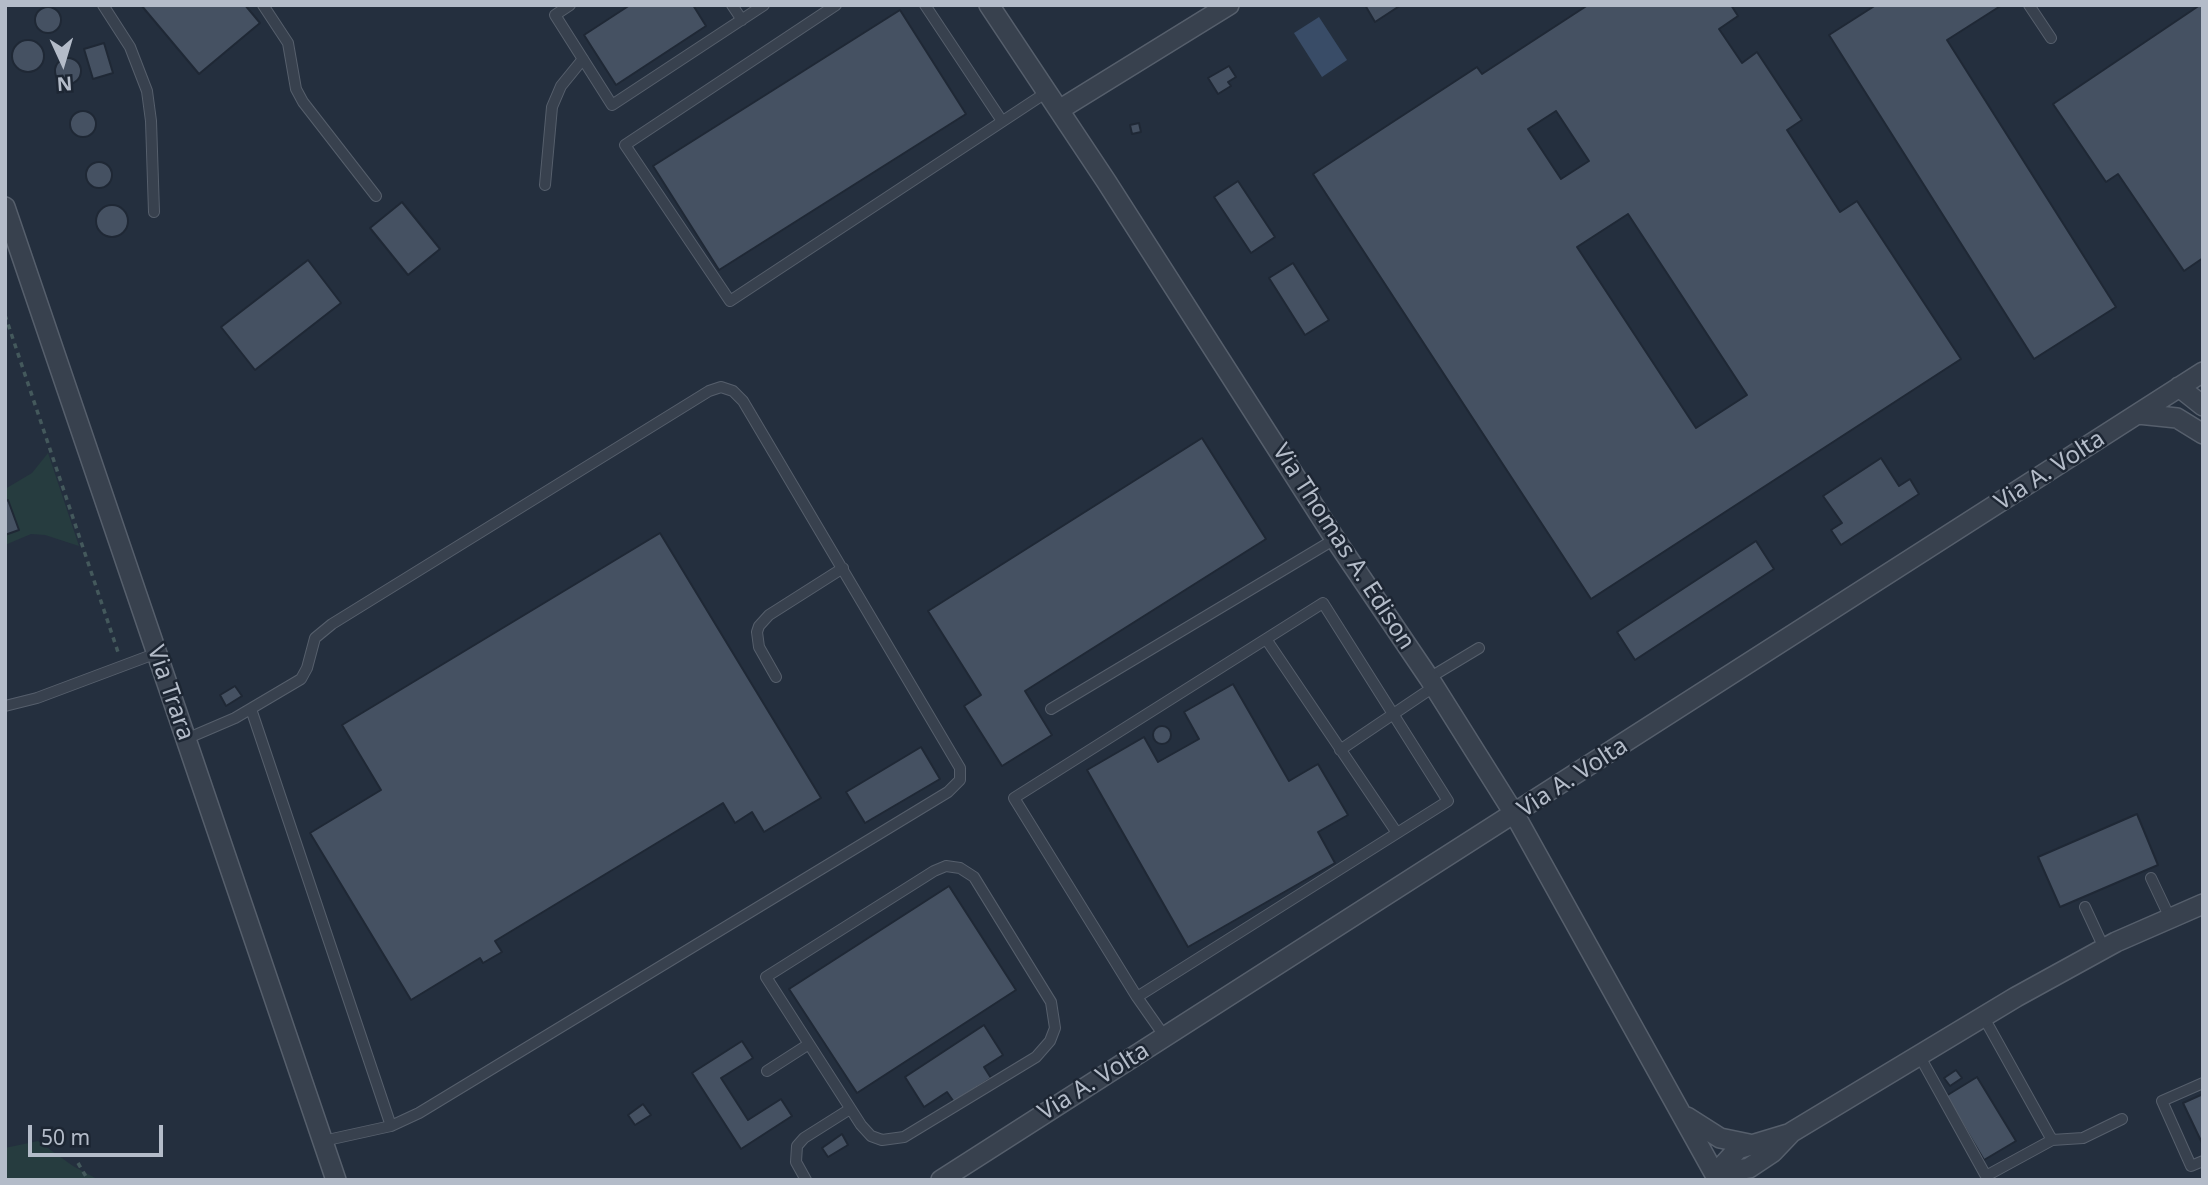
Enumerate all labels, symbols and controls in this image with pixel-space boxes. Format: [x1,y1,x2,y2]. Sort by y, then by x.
north arrow [28,28,98,98]
text: N [56,70,73,97]
street label: Via A. Volta [1990,425,2110,517]
street label: Via Thomas A. Edison [1266,439,1420,655]
street label: Via Trara [140,642,200,744]
street label: Via A. Volta [1513,732,1633,824]
street label: Via A. Volta [1033,1037,1155,1127]
scale bar [32,1112,166,1156]
text: 50 m [41,1123,90,1151]

